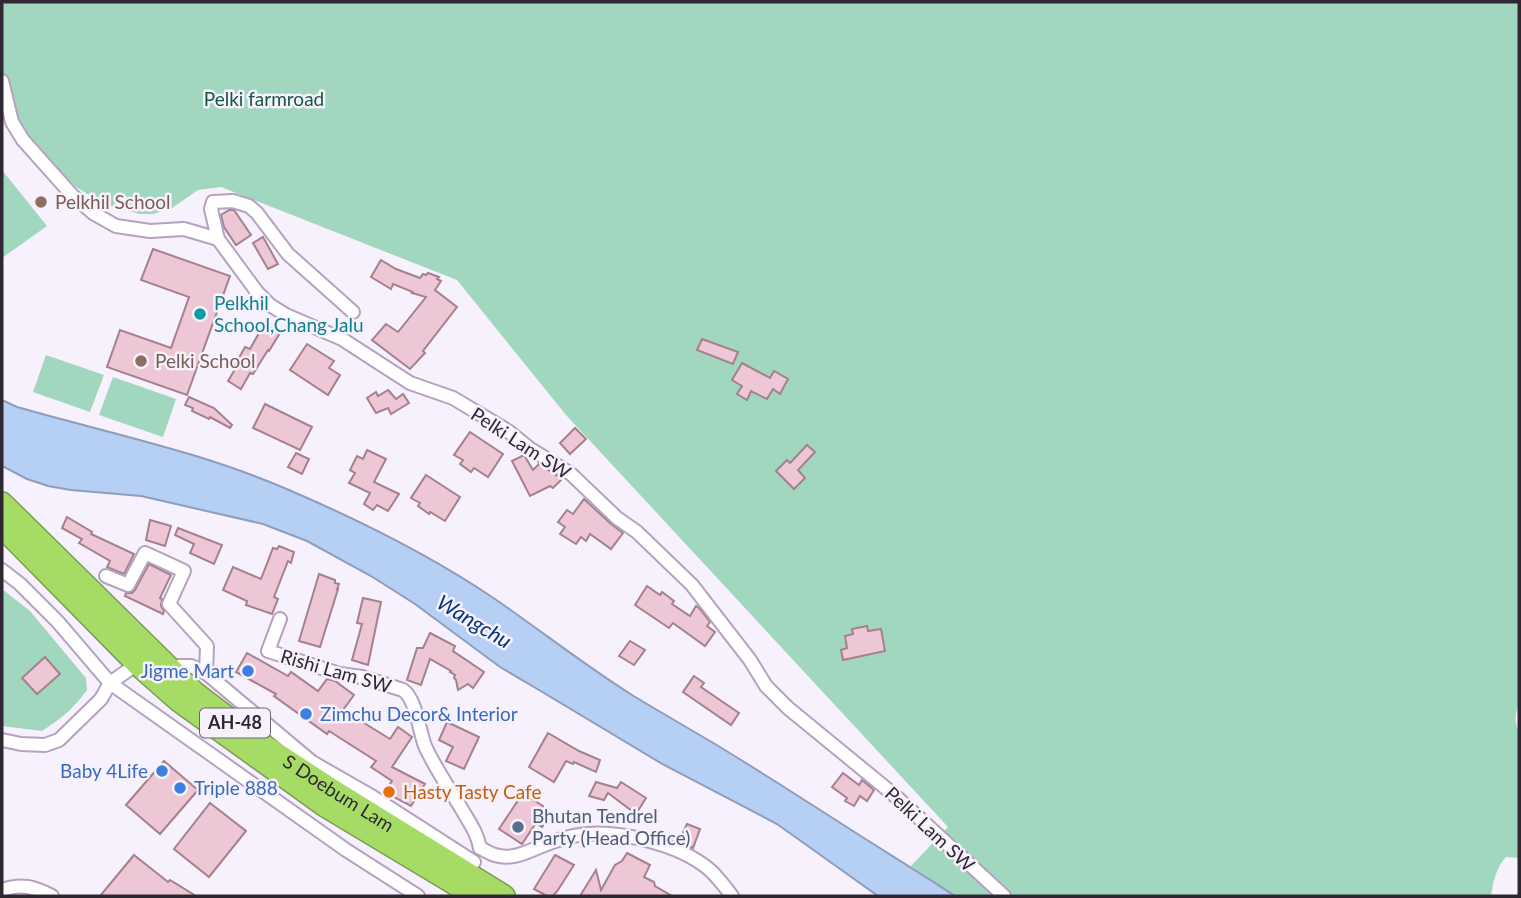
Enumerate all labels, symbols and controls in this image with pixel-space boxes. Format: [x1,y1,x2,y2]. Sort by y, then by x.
park label: Pelki farmroad [204,87,324,110]
place label: Pelkhil School [55,190,171,213]
marker: Pelkhil School [33,194,49,210]
place label: Pelkhil School,Chang Jalu [214,291,363,336]
marker: Pelkhil School,Chang Jalu [192,306,208,322]
place label: Pelki School [155,349,255,372]
marker: Pelki School [133,353,149,369]
street label: Pelki Lam SW [467,402,576,483]
water label: Wangchu [433,589,517,653]
street label: Rishi Lam SW [278,644,395,697]
place label: Jigme Mart [141,659,234,682]
marker: Jigme Mart [240,663,256,679]
place label: Zimchu Decor& Interior [320,702,518,725]
marker: Zimchu Decor& Interior [298,706,314,722]
road number: AH-48 [200,708,270,738]
street label: S Doebum Lam [279,749,399,836]
place label: Baby 4Life [60,759,148,782]
marker: Baby 4Life [154,763,170,779]
place label: Triple 888 [194,776,278,799]
marker: Triple 888 [172,780,188,796]
place label: Hasty Tasty Cafe [403,780,541,803]
street label: Pelki Lam SW [881,781,980,876]
marker: Hasty Tasty Cafe [381,784,397,800]
place label: Bhutan Tendrel Party (Head Office) [532,804,690,849]
marker: Bhutan Tendrel Party (Head Office) [510,819,526,835]

